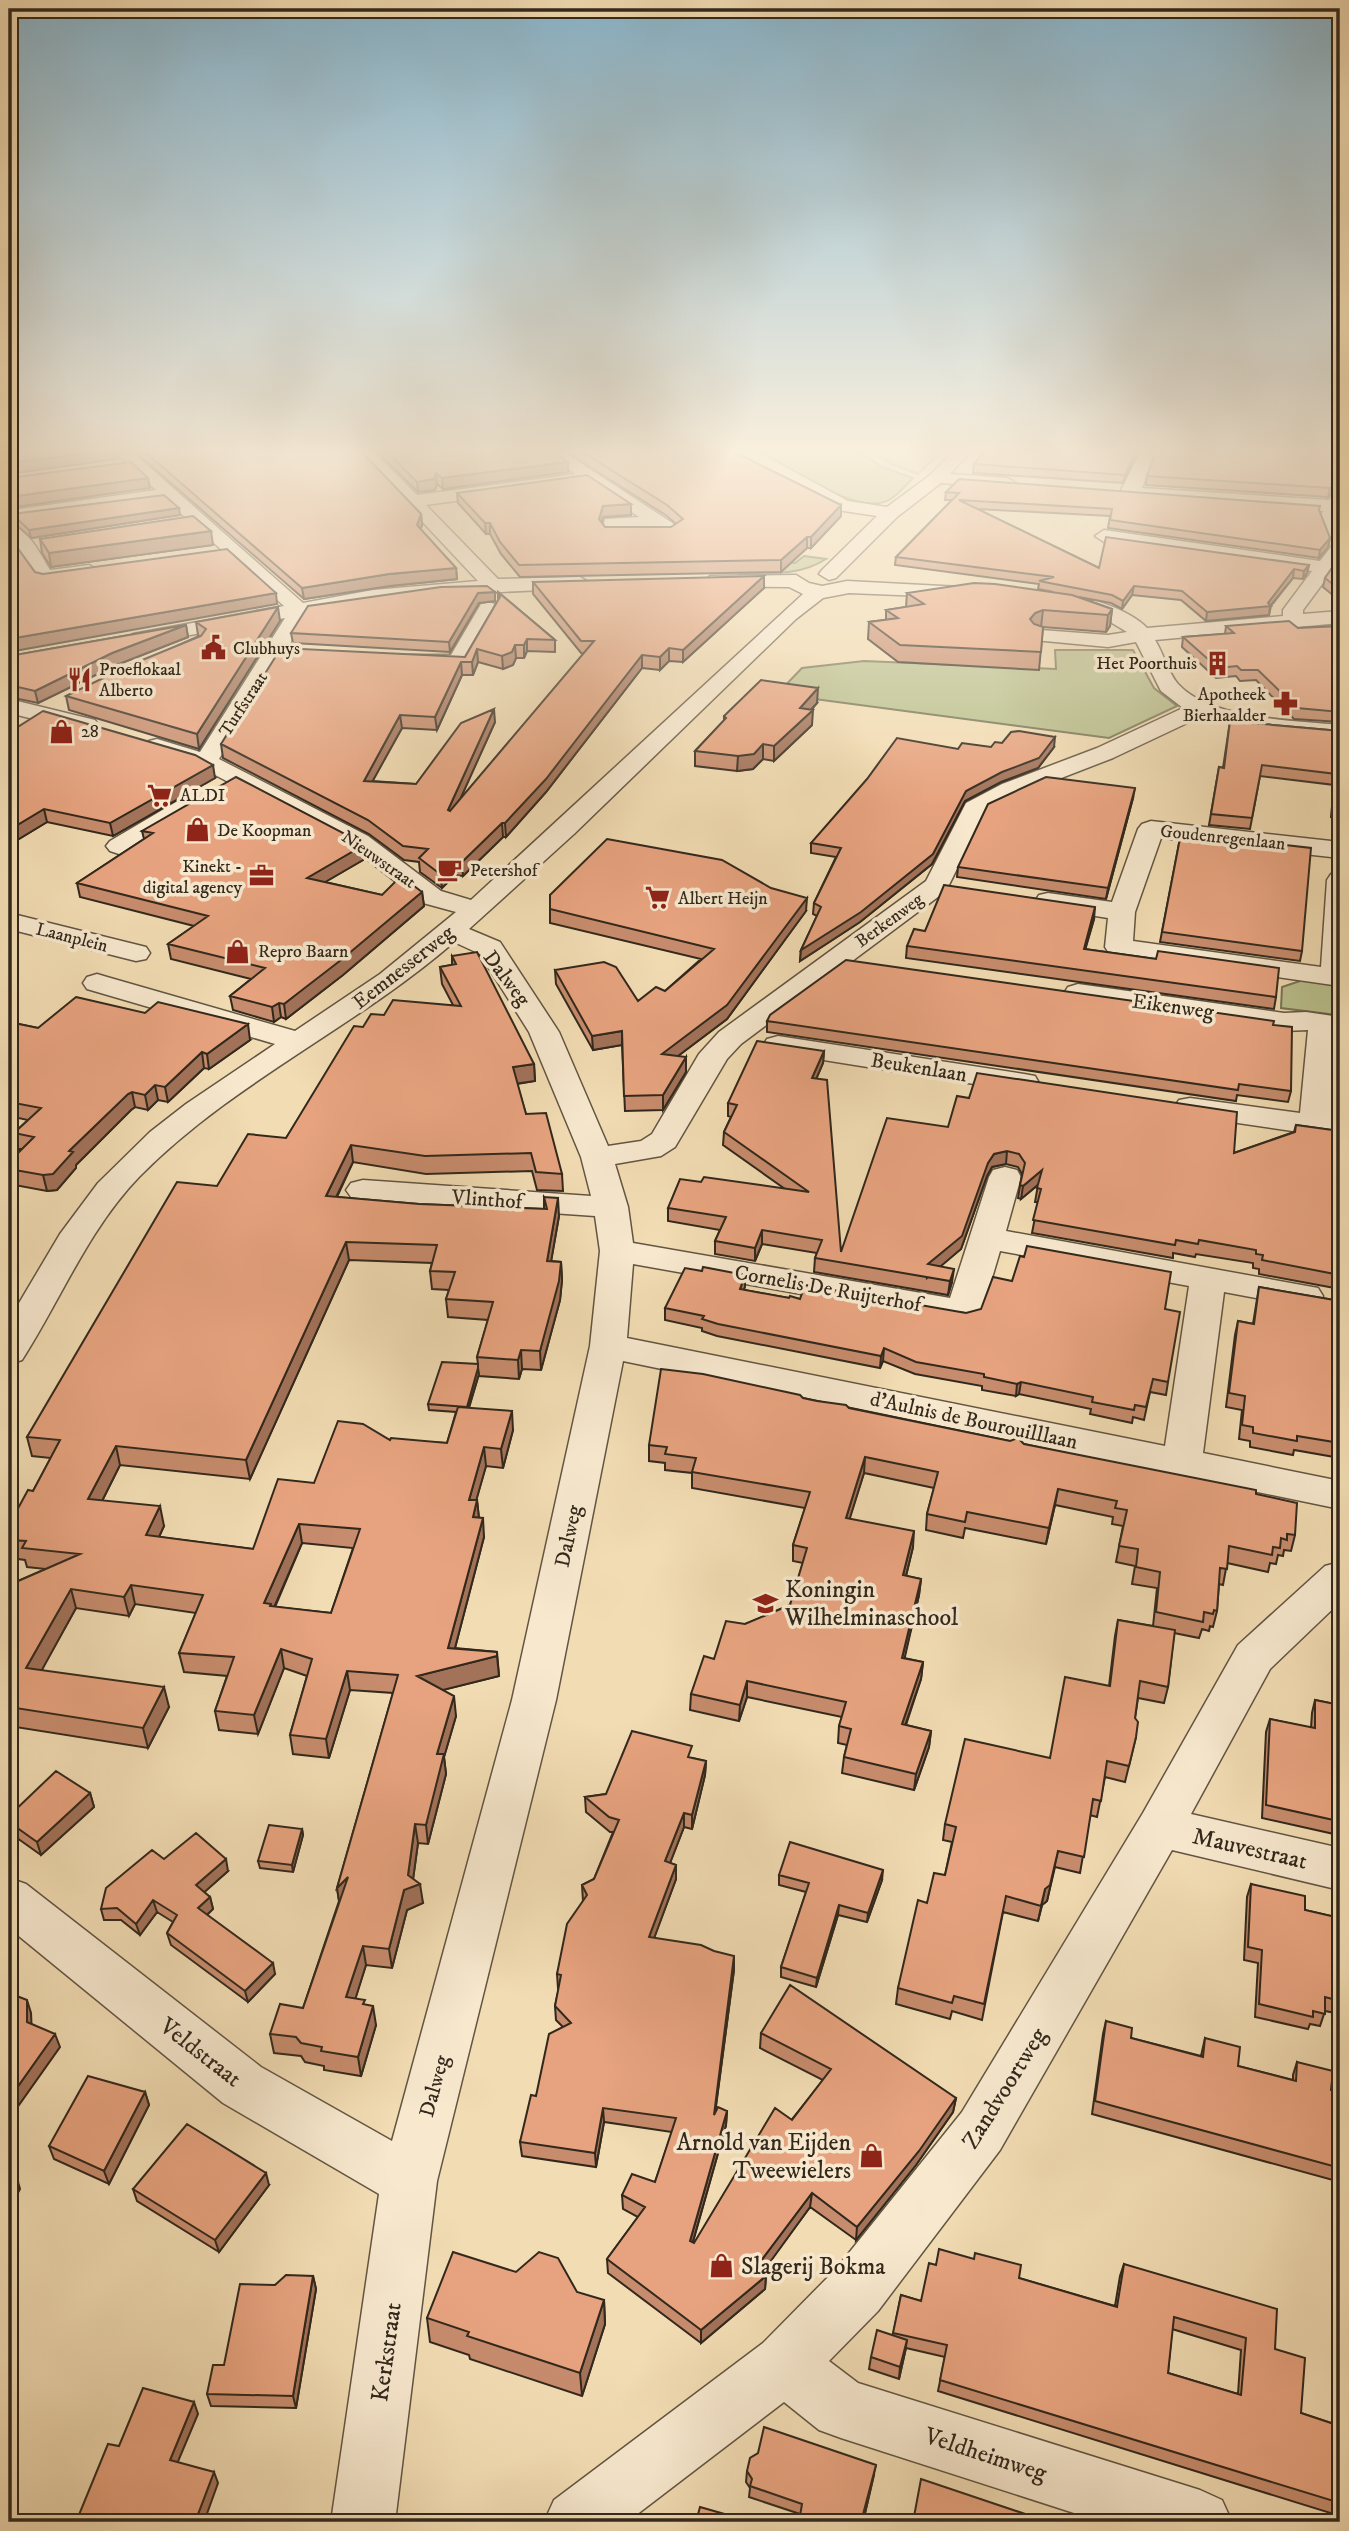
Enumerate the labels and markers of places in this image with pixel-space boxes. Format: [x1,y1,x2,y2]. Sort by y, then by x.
public building icon: Clubhuys [199,634,227,662]
place label: Clubhuys [233,638,300,660]
building icon: Het Poorthuis [1203,649,1231,677]
place label: Het Poorthuis [1096,653,1197,675]
place label: Proeflokaal Alberto [99,659,181,702]
restaurant icon: Proeflokaal Alberto [65,665,93,693]
place label: Apotheek Bierhaalder [1183,684,1266,727]
pharmacy icon: Apotheek Bierhaalder [1272,690,1300,718]
shop icon: 28 [47,717,75,745]
place label: 28 [81,721,99,743]
supermarket icon: ALDI [146,781,174,809]
place label: ALDI [180,785,225,807]
shop icon: De Koopman [183,816,211,844]
place label: De Koopman [217,820,312,842]
place label: Kinekt - digital agency [143,856,242,899]
cafe icon: Petershof [436,856,464,884]
place label: Petershof [470,860,541,882]
office icon: Kinekt - digital agency [248,862,276,890]
supermarket icon: Albert Heijn [644,884,672,912]
place label: Albert Heijn [678,888,768,910]
shop icon: Repro Baarn [224,937,252,965]
place label: Repro Baarn [258,941,349,963]
place label: Koningin Wilhelminaschool [784,1575,959,1633]
school or university icon: Koningin Wilhelminaschool [751,1589,779,1617]
place label: Arnold van Eijden Tweewielers [677,2128,851,2186]
shop icon: Arnold van Eijden Tweewielers [857,2142,885,2170]
shop icon: Slagerij Bokma [707,2252,735,2280]
place label: Slagerij Bokma [741,2252,886,2282]

